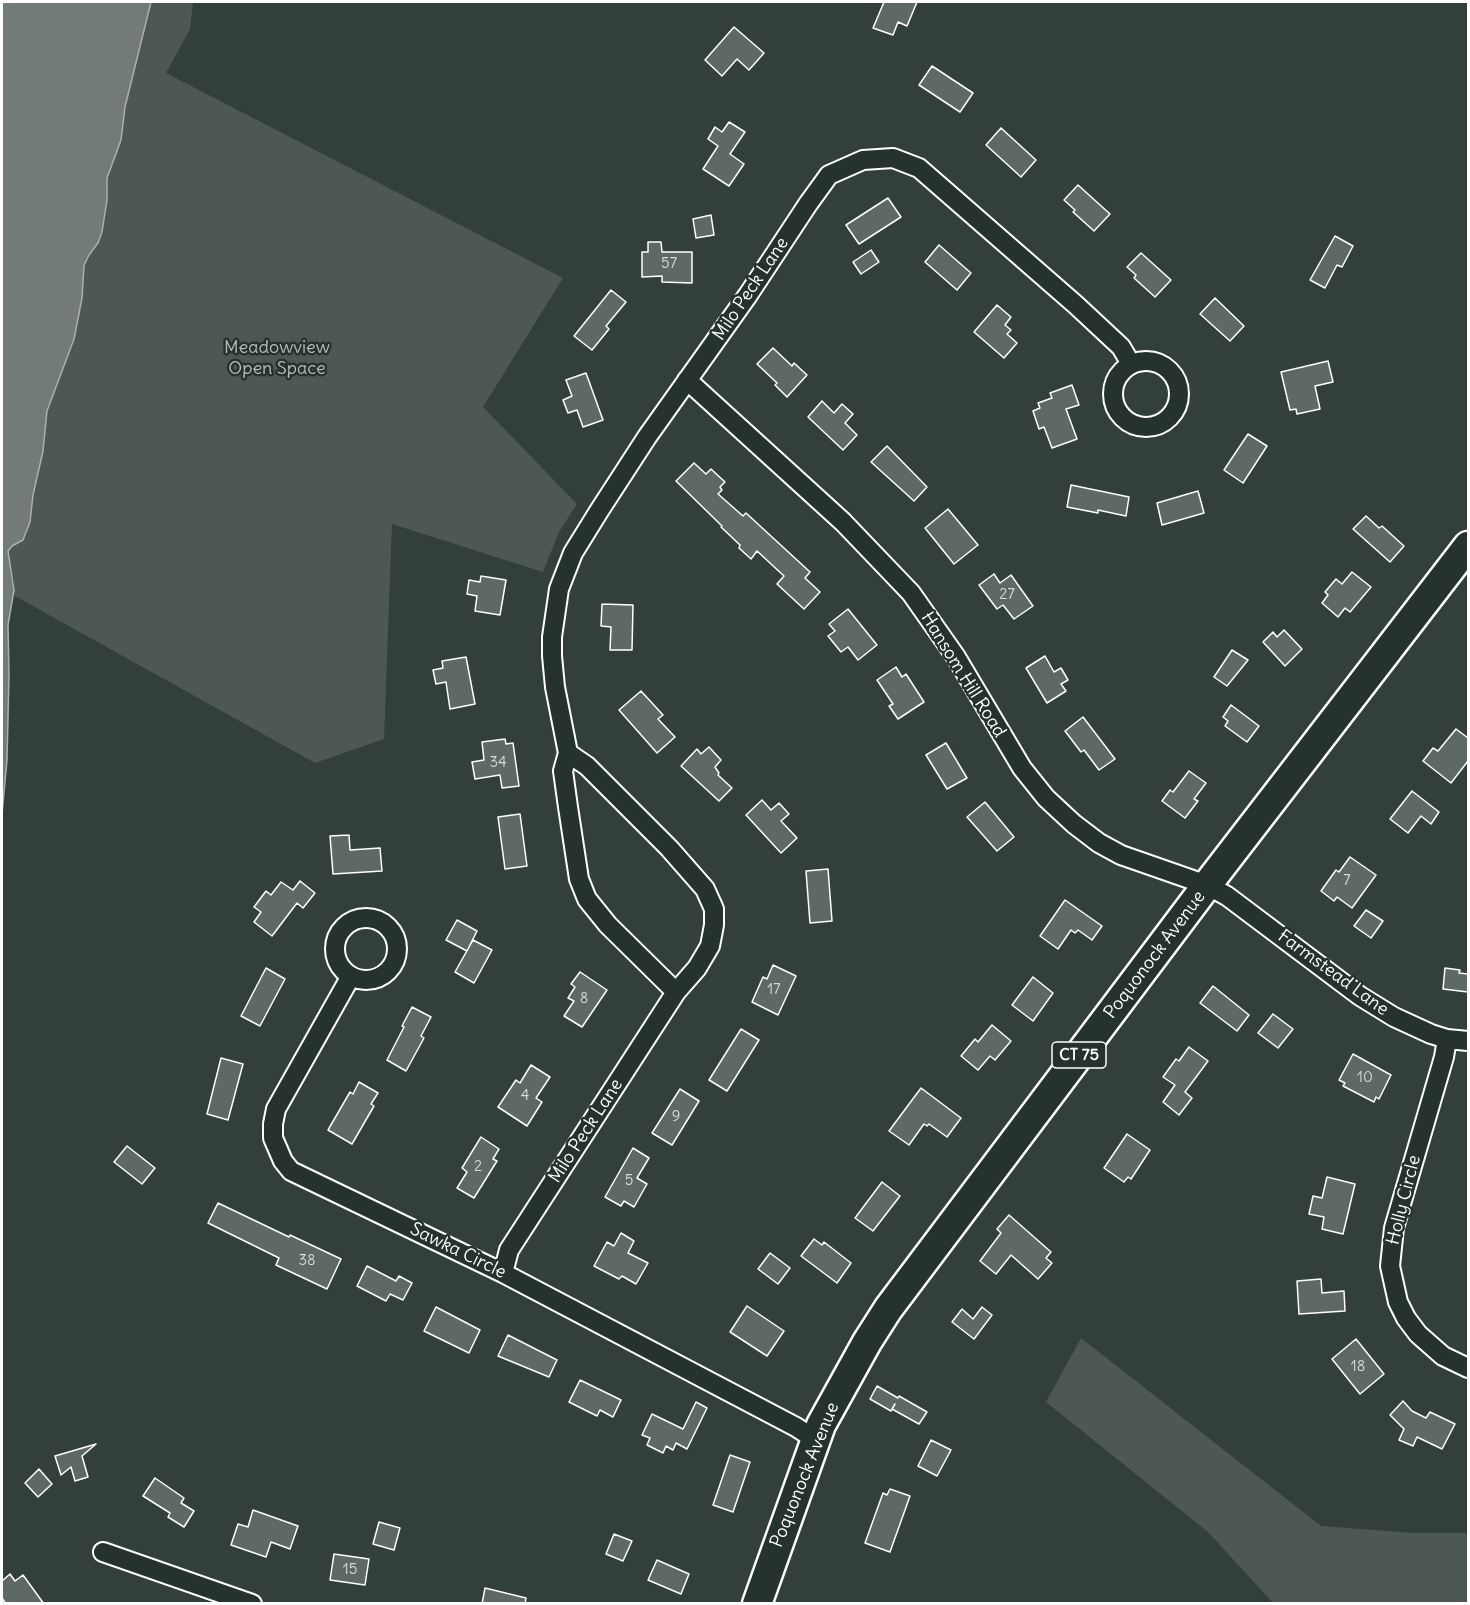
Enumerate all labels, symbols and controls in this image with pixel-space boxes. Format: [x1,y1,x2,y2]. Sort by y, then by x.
street label: Milo Peck Lane [709,233,793,345]
house number: 57 [661,255,677,273]
park label: Meadowview Open Space [224,337,330,380]
house number: 27 [999,586,1015,604]
street label: Hansom Hill Road [916,608,1010,742]
house number: 34 [489,754,507,772]
house number: 7 [1343,872,1351,890]
street label: Poquonock Avenue [1100,887,1210,1023]
street label: Farmstead Lane [1273,926,1393,1020]
house number: 17 [767,981,781,999]
house number: 8 [580,990,588,1008]
road number: CT 75 [1052,1042,1106,1068]
house number: 10 [1357,1069,1373,1087]
street label: Milo Peck Lane [544,1075,628,1187]
house number: 4 [521,1087,529,1105]
house number: 9 [672,1108,680,1126]
street label: Holly Circle [1382,1153,1426,1247]
house number: 2 [474,1158,482,1176]
house number: 5 [625,1172,633,1190]
street label: Sawka Circle [407,1218,509,1284]
house number: 38 [298,1252,316,1270]
house number: 18 [1351,1358,1365,1376]
street label: Poquonock Avenue [766,1399,844,1551]
house number: 15 [343,1561,357,1579]

